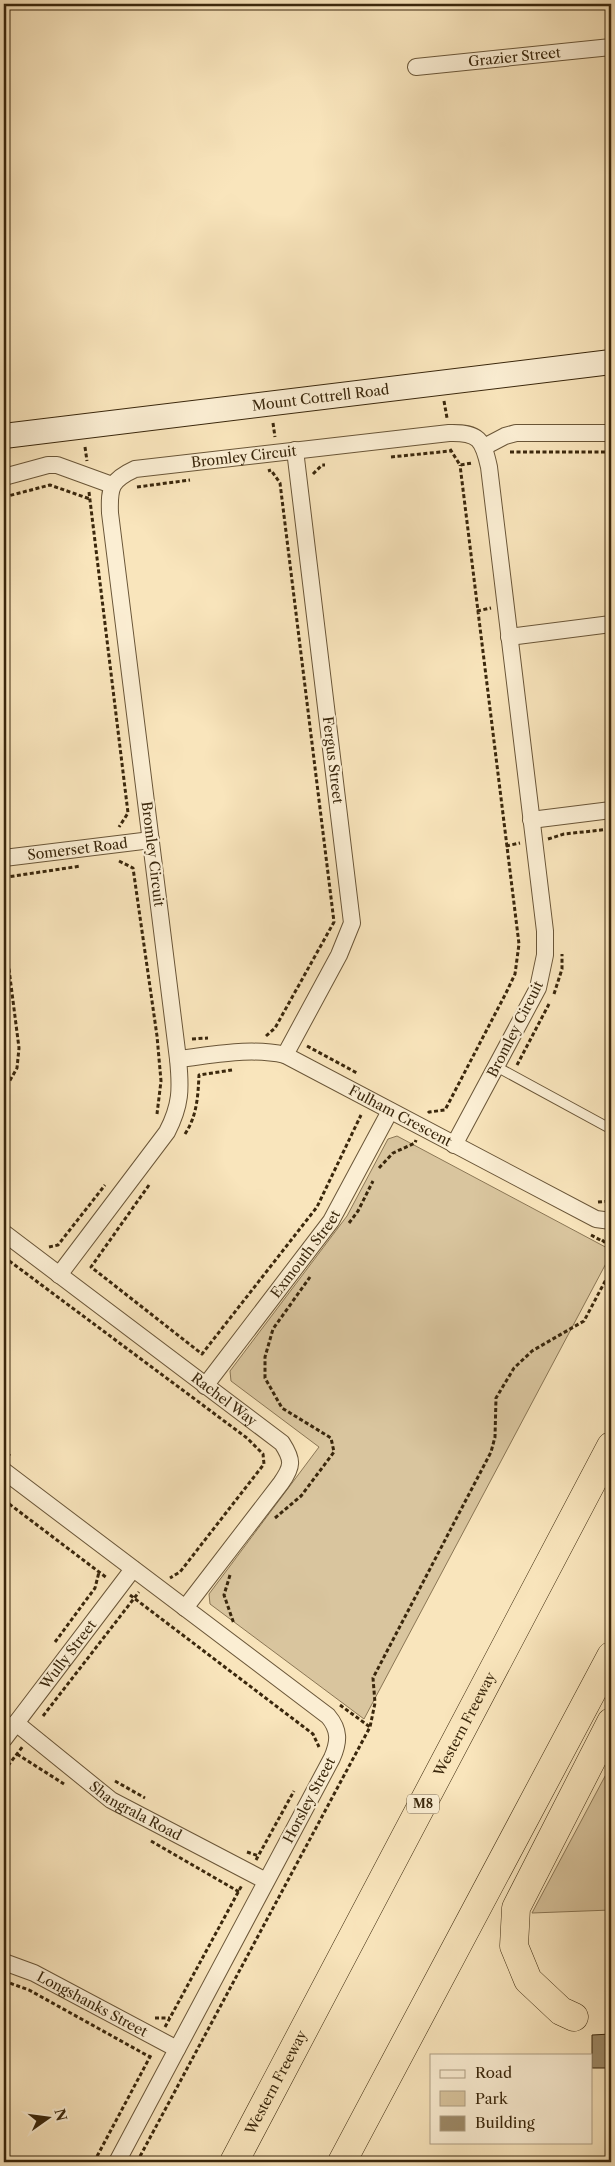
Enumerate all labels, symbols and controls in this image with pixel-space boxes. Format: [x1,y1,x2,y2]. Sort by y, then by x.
street label: Grazier Street [467,43,562,71]
street label: Mount Cottrell Road [251,380,391,415]
street label: Bromley Circuit [190,442,297,472]
street label: Fergus Street [319,715,347,805]
street label: Bromley Circuit [138,800,168,908]
street label: Somerset Road [26,834,129,864]
street label: Bromley Circuit [483,978,547,1080]
street label: Fulham Crescent [346,1081,455,1150]
street label: Exmouth Street [267,1207,344,1301]
street label: Rachel Way [188,1369,261,1430]
street label: Wully Street [35,1616,100,1694]
street label: Western Freeway [429,1669,500,1780]
street label: Horsley Street [279,1754,339,1846]
street label: Shangrala Road [86,1777,185,1845]
road number: M8 [407,1795,439,1814]
street label: Longshanks Street [34,1967,151,2041]
street label: Western Freeway [241,2027,311,2139]
legend [430,2054,592,2144]
text: Road [475,2063,512,2082]
text: Park [475,2089,509,2108]
north arrow [22,2094,72,2144]
text: N [50,2107,71,2123]
text: Building [475,2113,535,2132]

